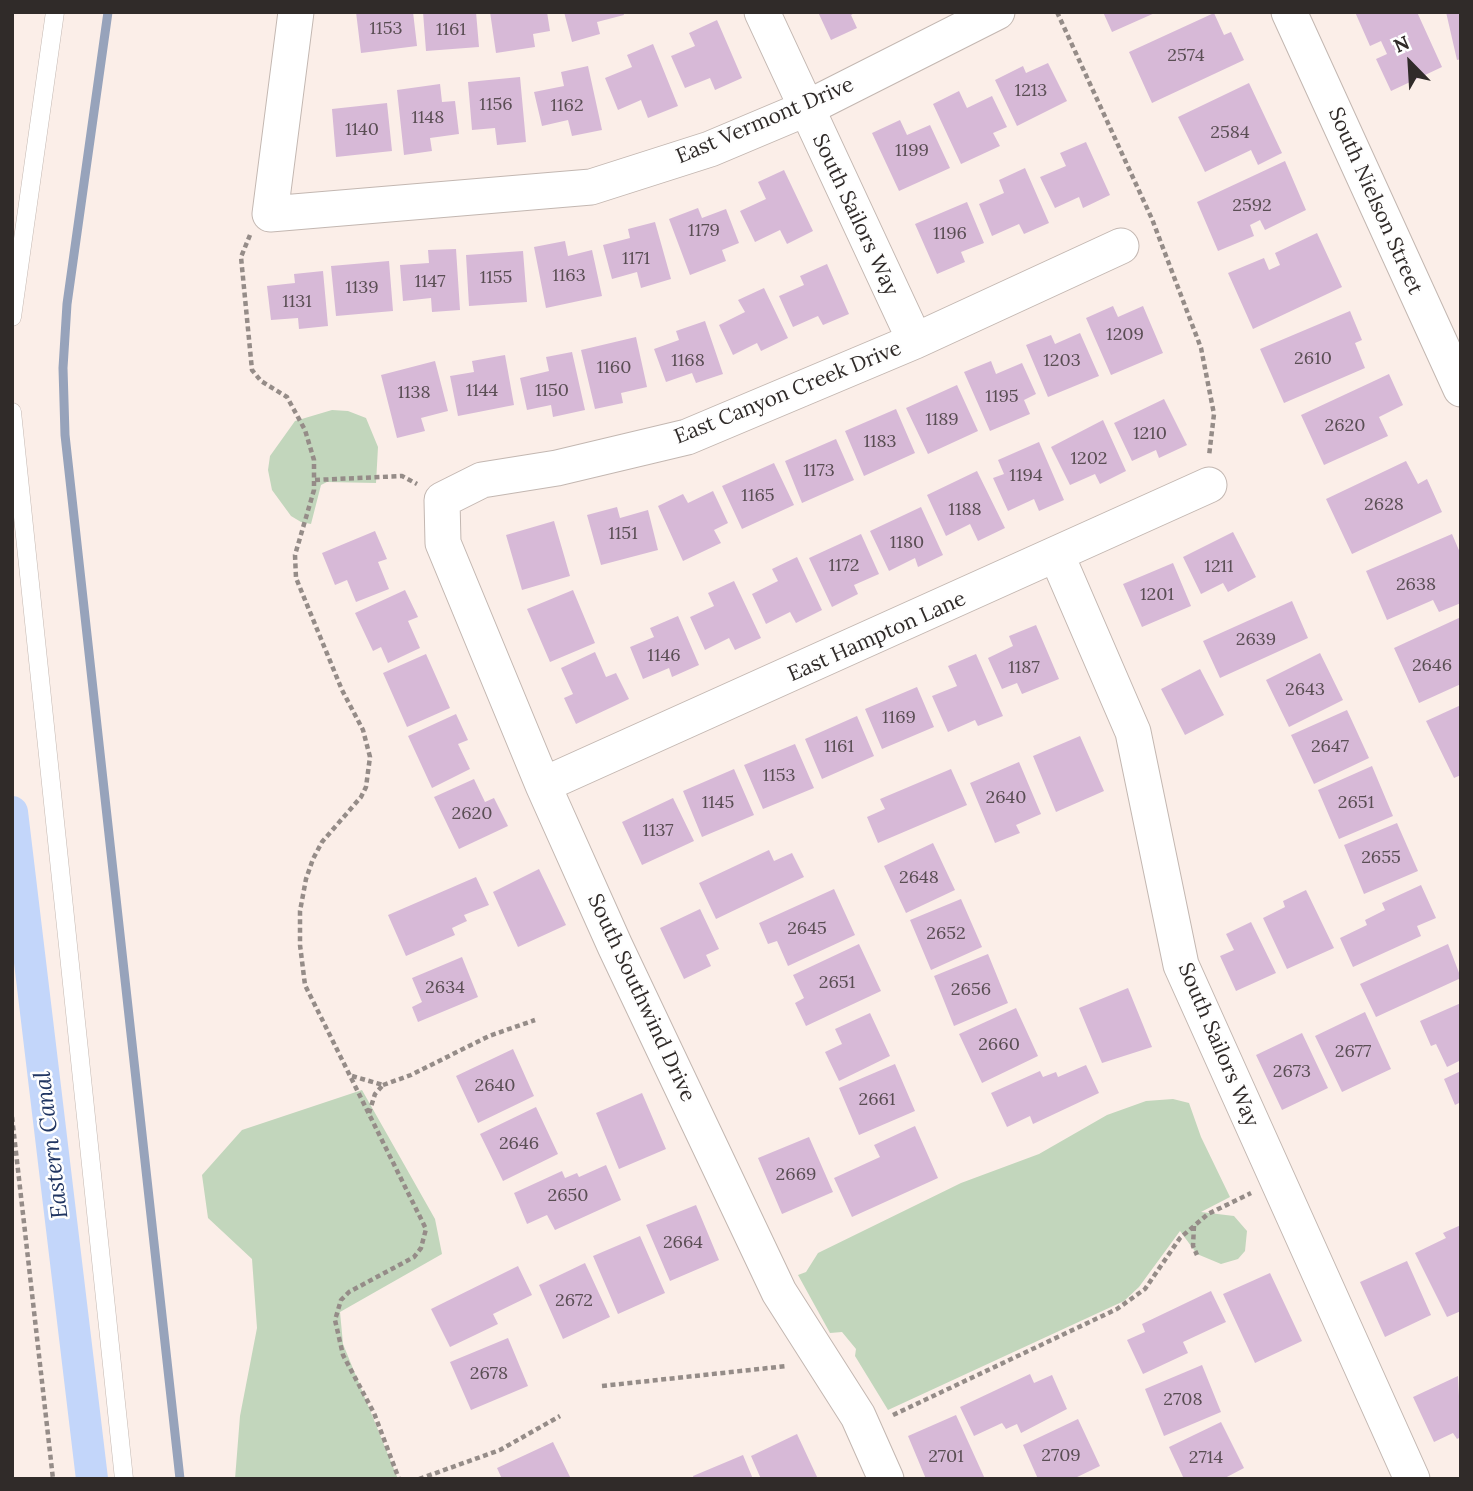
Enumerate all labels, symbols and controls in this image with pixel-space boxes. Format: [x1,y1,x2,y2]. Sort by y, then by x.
house number: 1153 [370,18,402,40]
house number: 1161 [436,19,466,41]
north arrow [1375,28,1445,98]
text: N [1390,30,1413,58]
house number: 2574 [1167,45,1205,67]
street label: East Vermont Drive [672,72,858,170]
house number: 1213 [1015,80,1047,102]
house number: 1156 [479,94,513,116]
house number: 1162 [550,95,584,117]
street label: South Nielson Street [1322,104,1428,298]
house number: 1148 [412,107,444,129]
house number: 1140 [345,119,379,141]
house number: 2584 [1210,122,1250,144]
street label: South Sailors Way [806,130,904,300]
house number: 1199 [895,140,929,162]
house number: 2592 [1232,195,1272,217]
house number: 1179 [688,220,720,242]
house number: 1196 [933,223,967,245]
house number: 1171 [622,248,650,270]
house number: 1163 [552,265,586,287]
house number: 1155 [480,267,512,289]
house number: 1147 [414,271,446,293]
house number: 1139 [345,277,379,299]
house number: 1131 [282,291,312,313]
house number: 1209 [1106,324,1144,346]
street label: East Canyon Creek Drive [671,336,905,450]
house number: 2610 [1294,348,1332,370]
house number: 1168 [671,350,705,372]
house number: 1203 [1043,350,1081,372]
house number: 1160 [597,357,631,379]
house number: 1144 [466,380,498,402]
house number: 1150 [535,380,569,402]
house number: 1138 [397,382,431,404]
house number: 1195 [985,386,1019,408]
house number: 1189 [925,409,959,431]
house number: 2620 [1325,415,1365,437]
house number: 1210 [1133,423,1167,445]
house number: 1183 [863,431,897,453]
house number: 1202 [1071,448,1107,470]
house number: 1173 [803,460,835,482]
house number: 1194 [1009,465,1043,487]
house number: 1165 [741,485,775,507]
house number: 2628 [1364,494,1404,516]
house number: 1188 [948,499,982,521]
house number: 1151 [608,523,638,545]
house number: 1180 [890,532,924,554]
house number: 1172 [828,555,860,577]
house number: 1211 [1204,556,1234,578]
house number: 2638 [1396,574,1436,596]
house number: 1201 [1140,584,1174,606]
street label: East Hampton Lane [784,586,970,688]
house number: 2639 [1236,629,1276,651]
house number: 1146 [647,645,681,667]
house number: 2646 [1412,655,1452,677]
house number: 1187 [1008,657,1040,679]
house number: 2643 [1285,679,1325,701]
house number: 1169 [882,707,916,729]
house number: 1161 [824,736,854,758]
house number: 2647 [1311,736,1349,758]
house number: 1153 [763,765,795,787]
house number: 2640 [985,787,1027,809]
house number: 1145 [702,792,734,814]
house number: 2651 [1338,792,1374,814]
house number: 2620 [452,803,492,825]
house number: 1137 [643,820,673,842]
house number: 2655 [1361,847,1401,869]
house number: 2648 [899,867,939,889]
street label: South Southwind Drive [582,890,700,1106]
house number: 2645 [787,918,827,940]
house number: 2652 [926,923,966,945]
street label: South Sailors Way [1172,959,1264,1131]
house number: 2651 [819,972,855,994]
house number: 2634 [425,977,465,999]
house number: 2656 [951,979,991,1001]
house number: 2660 [978,1034,1020,1056]
house number: 2677 [1335,1041,1371,1063]
house number: 2673 [1273,1061,1311,1083]
water label: Eastern Canal [29,1070,75,1220]
house number: 2640 [474,1075,516,1097]
house number: 2661 [858,1089,896,1111]
house number: 2646 [499,1133,539,1155]
house number: 2669 [776,1164,816,1186]
house number: 2650 [547,1185,589,1207]
house number: 2664 [663,1232,703,1254]
house number: 2672 [555,1290,593,1312]
house number: 2678 [470,1363,508,1385]
house number: 2708 [1163,1389,1203,1411]
house number: 2709 [1041,1445,1081,1467]
house number: 2701 [928,1446,964,1468]
house number: 2714 [1189,1447,1223,1469]

